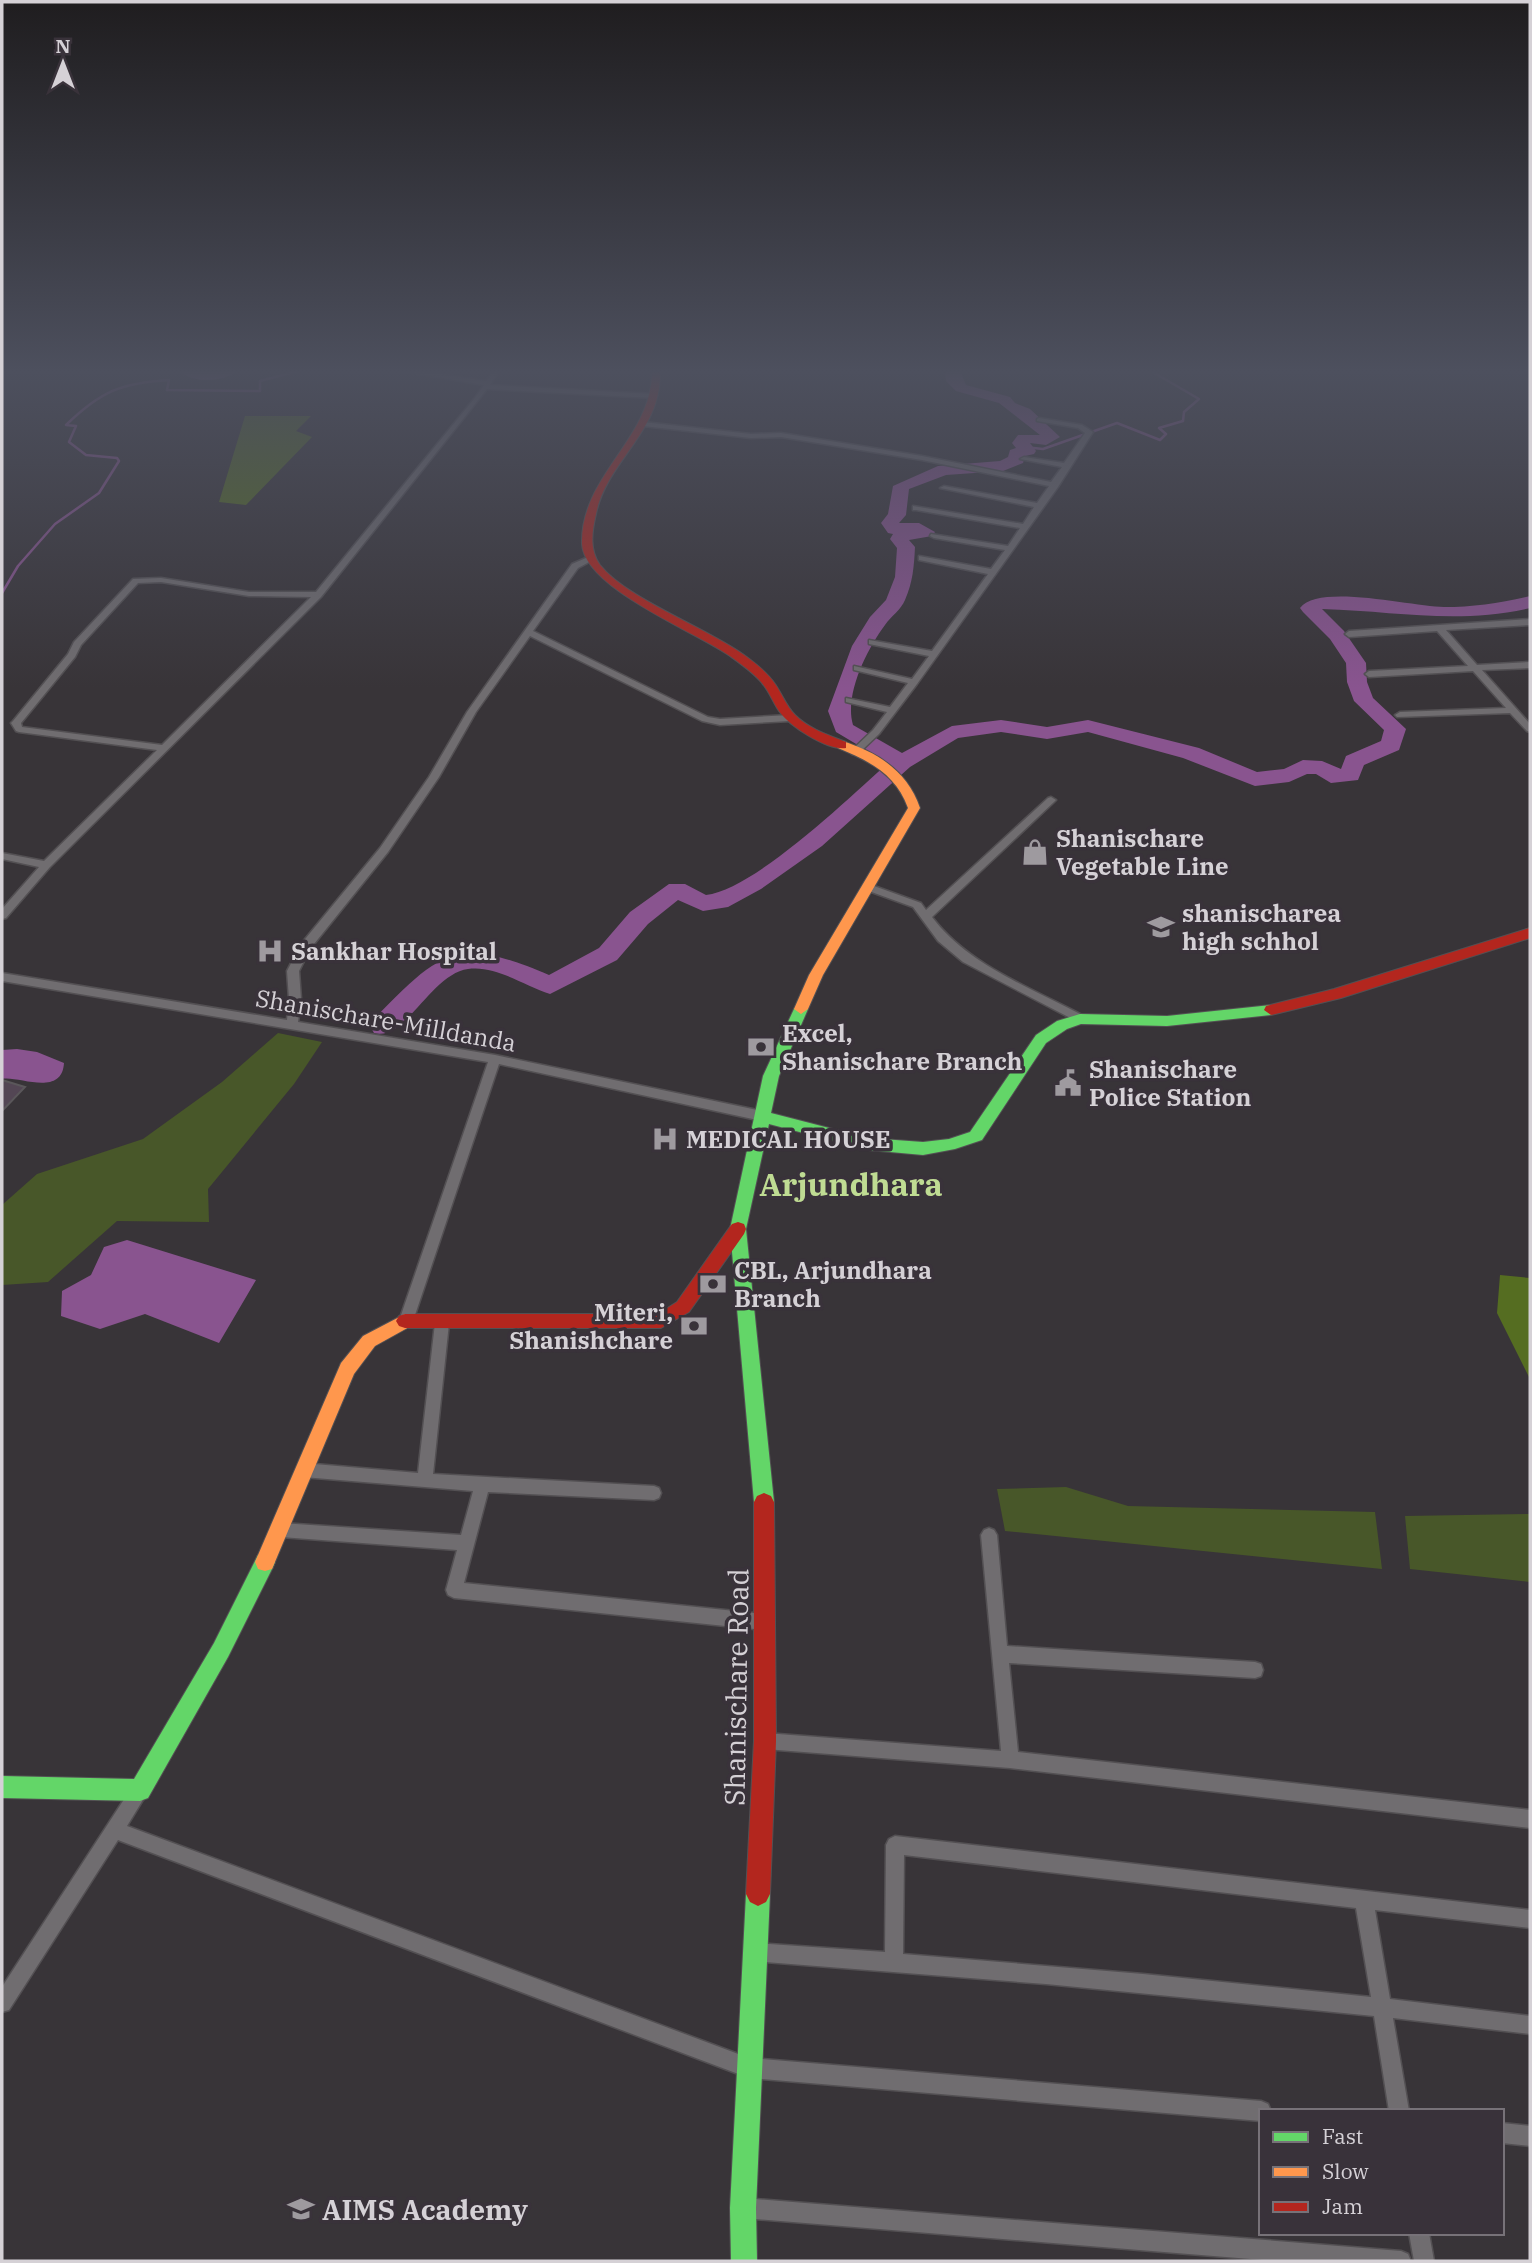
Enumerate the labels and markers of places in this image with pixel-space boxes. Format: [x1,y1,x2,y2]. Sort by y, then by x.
place label: Shanischare Vegetable Line [1056,822,1229,882]
shop icon: Shanischare Vegetable Line [1020,837,1050,867]
place label: shanischarea high schhol [1182,897,1341,957]
school or university icon: shanischarea high schhol [1146,912,1176,942]
place label: Sankhar Hospital [291,935,497,967]
hospital icon: Sankhar Hospital [255,936,285,966]
place label: Excel, Shanischare Branch [782,1017,1022,1077]
bank icon: Excel, Shanischare Branch [746,1032,776,1062]
place label: Shanischare Police Station [1089,1053,1251,1113]
public building icon: Shanischare Police Station [1053,1068,1083,1098]
place label: MEDICAL HOUSE [686,1123,891,1155]
hospital icon: MEDICAL HOUSE [650,1124,680,1154]
place label: CBL, Arjundhara Branch [734,1254,932,1314]
bank icon: CBL, Arjundhara Branch [698,1269,728,1299]
place label: Miteri, Shanishchare [509,1296,673,1356]
bank icon: Miteri, Shanishchare [679,1311,709,1341]
place label: AIMS Academy [322,2191,528,2228]
school or university icon: AIMS Academy [286,2194,316,2224]

